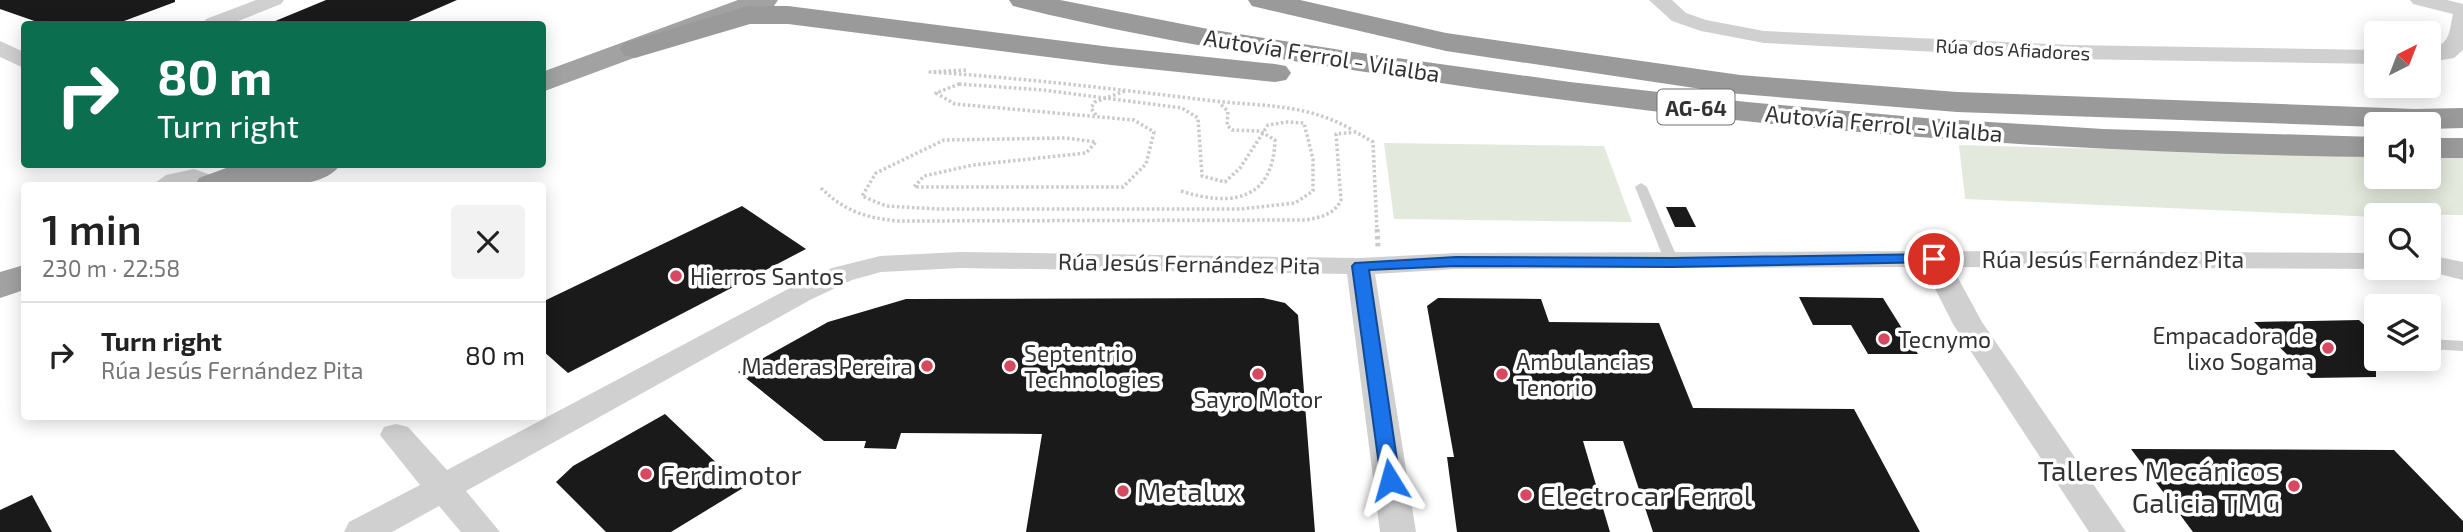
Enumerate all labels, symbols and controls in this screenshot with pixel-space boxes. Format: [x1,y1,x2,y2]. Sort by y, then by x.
north arrow [2364,21,2441,98]
map controls [2364,21,2441,371]
street label: Autovía Ferrol - Vilalba [1202,23,1442,87]
street label: Rúa dos Afiadores [1935,33,2091,65]
text: 80 m [157,46,272,105]
icon: right [42,49,133,140]
road number: AG-64 [1658,90,1734,124]
street label: Autovía Ferrol - Vilalba [1764,99,2004,147]
text: Turn right [157,106,299,144]
button: sound [2364,112,2441,189]
text: 1 min [42,203,142,253]
button: search [2364,203,2441,280]
button: close [451,205,525,279]
pin [1904,229,1964,289]
icon: arrive [1915,240,1953,278]
street label: Rúa Jesús Fernández Pita [1982,245,2244,273]
street label: Rúa Jesús Fernández Pita [1058,247,1320,279]
text: 230 m · 22:58 [42,254,180,282]
place label: Hierros Santos [690,262,844,290]
marker: Hierros Santos [668,268,684,284]
button: layers [2364,294,2441,371]
place label: Empacadora de lixo Sogama [2152,321,2314,375]
text: Turn right [101,325,222,356]
place label: Tecnymo [1898,325,1991,353]
marker: Tecnymo [1876,331,1892,347]
icon: right [42,336,80,374]
text: 80 m [465,339,525,370]
place label: Septentrio Technologies [1024,339,1161,393]
marker: Empacadora de lixo Sogama [2320,340,2336,356]
place label: Ambulancias Tenorio [1516,347,1651,401]
place label: Maderas Pereira [741,352,913,380]
text: Rúa Jesús Fernández Pita [101,356,363,384]
marker: Maderas Pereira [919,358,935,374]
marker: Septentrio Technologies [1002,358,1018,374]
marker: Sayro Motor [1250,366,1266,382]
marker: Ambulancias Tenorio [1494,366,1510,382]
place label: Sayro Motor [1193,385,1323,413]
position arrow [1353,443,1427,517]
place label: Talleres Mecánicos Galicia TMG [2037,453,2280,519]
place label: Ferdimotor [660,457,802,491]
marker: Ferdimotor [638,466,654,482]
place label: Metalux [1137,474,1242,508]
place label: Electrocar Ferrol [1540,478,1753,512]
marker: Talleres Mecánicos Galicia TMG [2286,478,2302,494]
marker: Metalux [1115,483,1131,499]
marker: Electrocar Ferrol [1518,487,1534,503]

